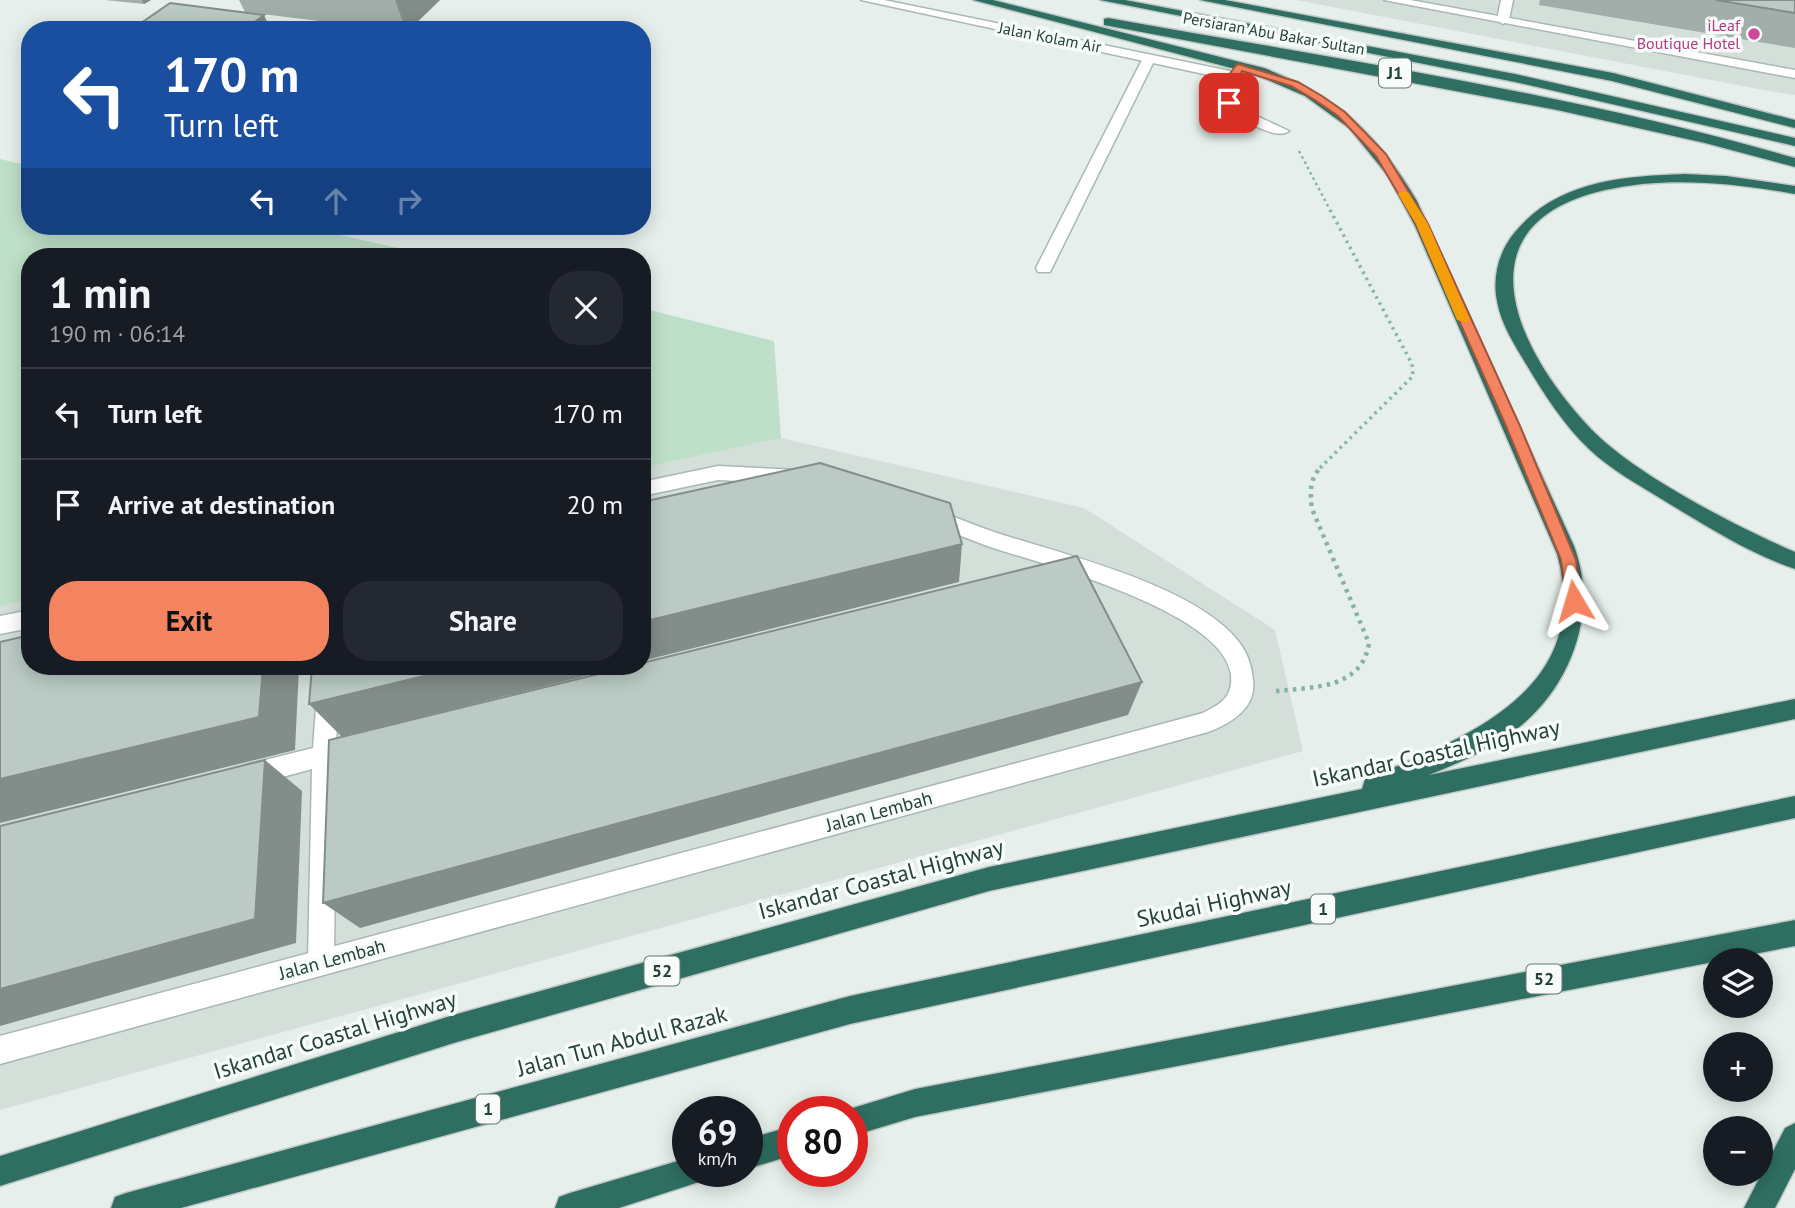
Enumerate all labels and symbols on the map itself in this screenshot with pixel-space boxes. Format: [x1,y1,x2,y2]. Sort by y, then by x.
street label: Persiaran Abu Bakar Sultan [1182,7,1366,59]
place label: iLeaf Boutique Hotel [1637,15,1741,53]
street label: Jalan Kolam Air [996,17,1104,57]
marker: iLeaf Boutique Hotel [1746,26,1762,42]
road number: J1 [1379,58,1411,88]
pin [1199,73,1259,133]
position arrow [1537,564,1611,638]
street label: Iskandar Coastal Highway [1309,712,1563,793]
street label: Jalan Lembah [822,785,935,837]
street label: Iskandar Coastal Highway [755,832,1007,925]
street label: Skudai Highway [1134,872,1294,933]
road number: 1 [1311,894,1335,924]
street label: Jalan Lembah [275,933,388,985]
road number: 52 [644,956,680,986]
road number: 52 [1526,964,1562,994]
street label: Iskandar Coastal Highway [210,984,460,1085]
street label: Jalan Tun Abdul Razak [513,999,730,1083]
road number: 1 [476,1094,500,1124]
speed limit sign: 80 [777,1096,868,1187]

